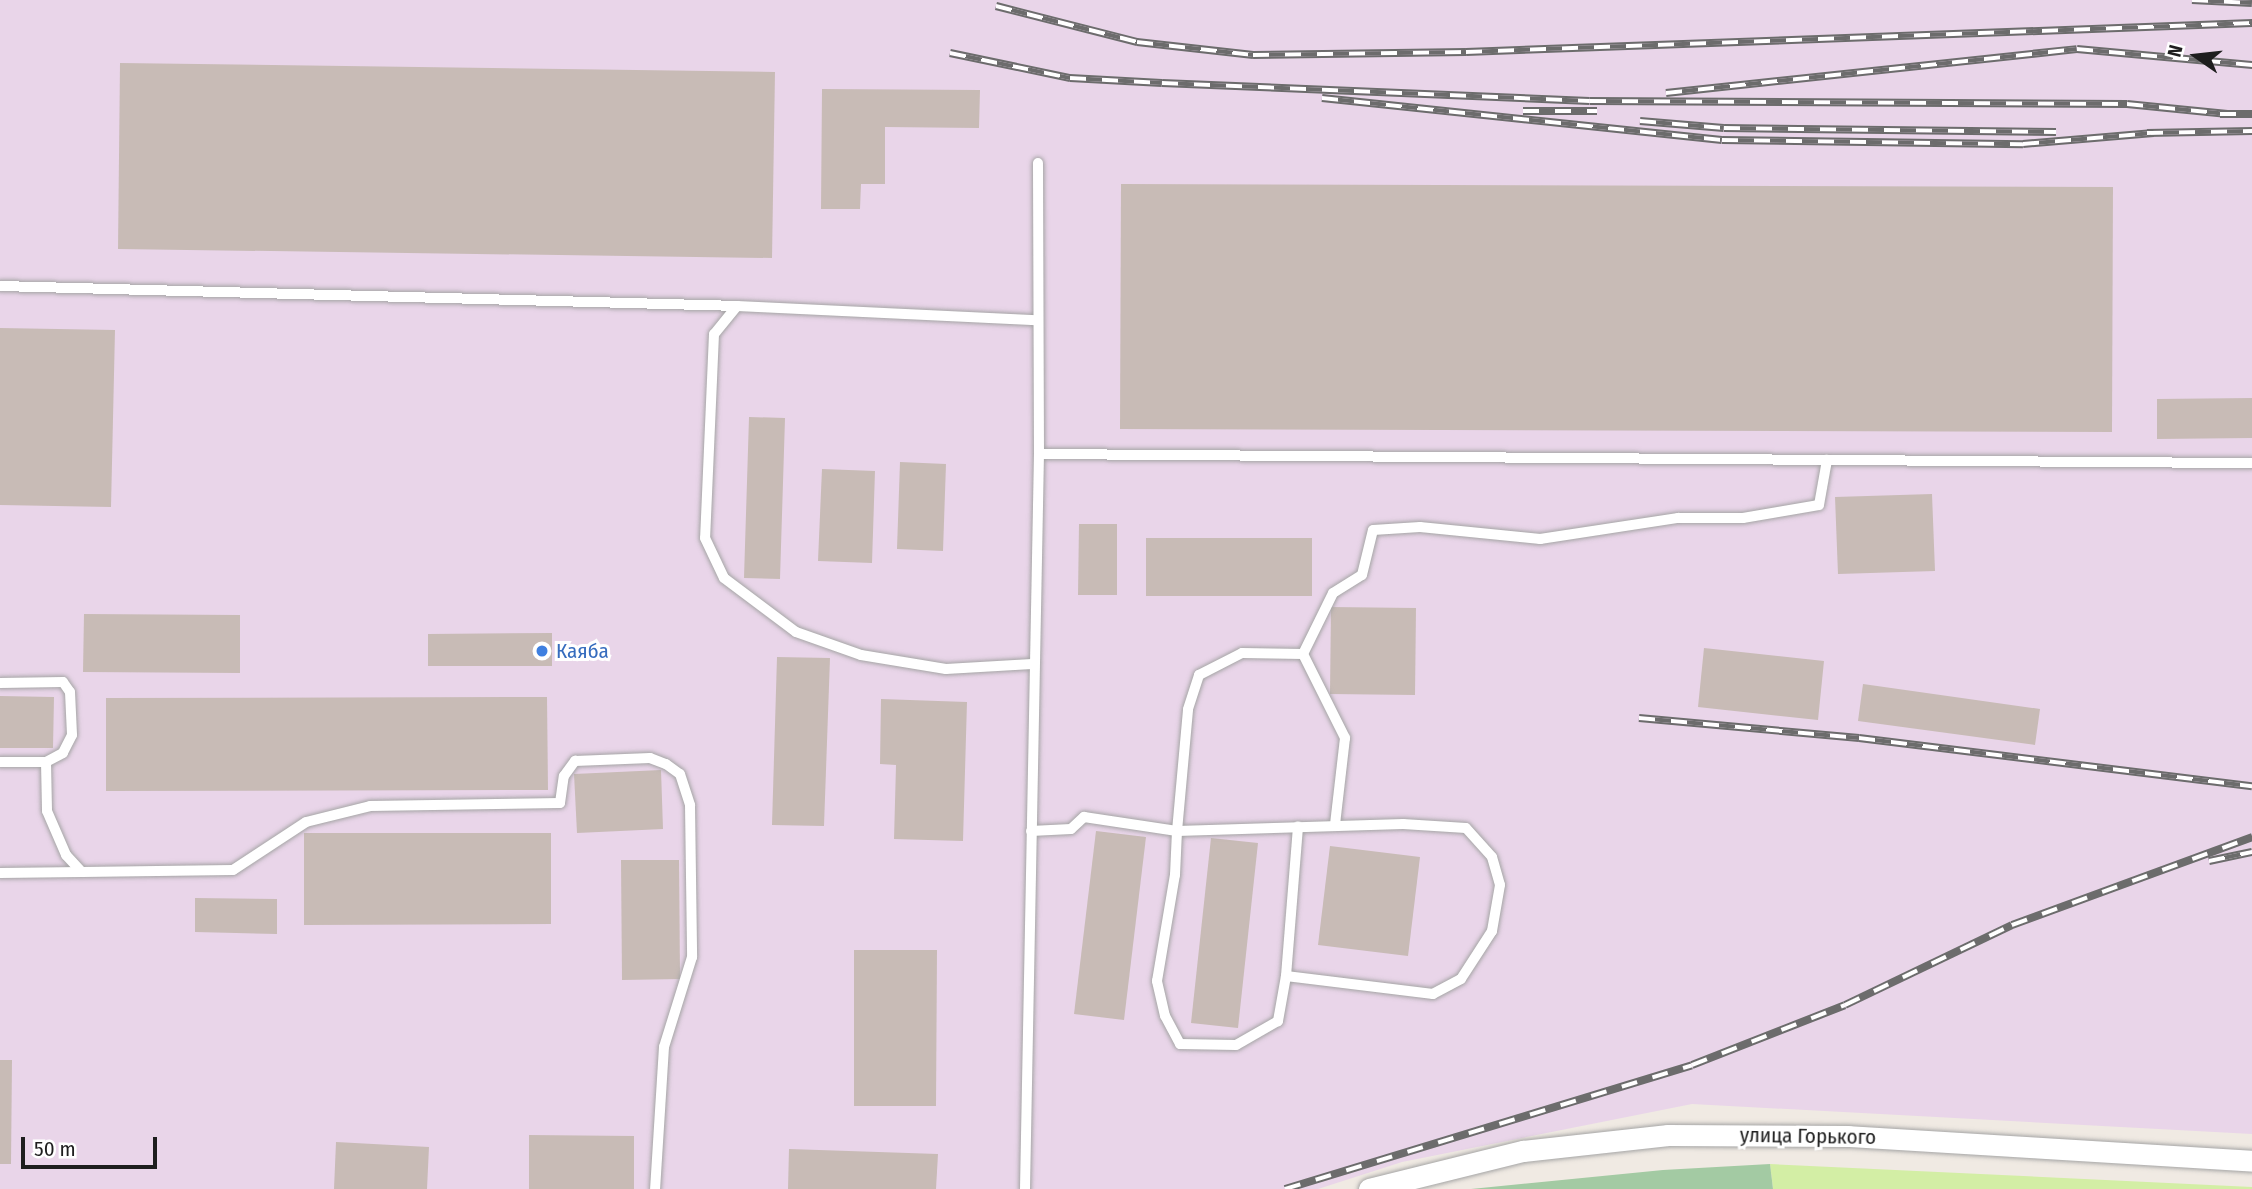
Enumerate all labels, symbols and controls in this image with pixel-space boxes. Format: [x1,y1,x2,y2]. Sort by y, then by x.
north arrow [2161,21,2231,91]
text: N [2163,42,2188,59]
place label: Каяба [556,638,609,664]
marker: Каяба [534,643,550,659]
scale bar [24,1122,161,1166]
street label: улица Горького [1740,1122,1876,1150]
text: 50 m [34,1136,76,1162]

